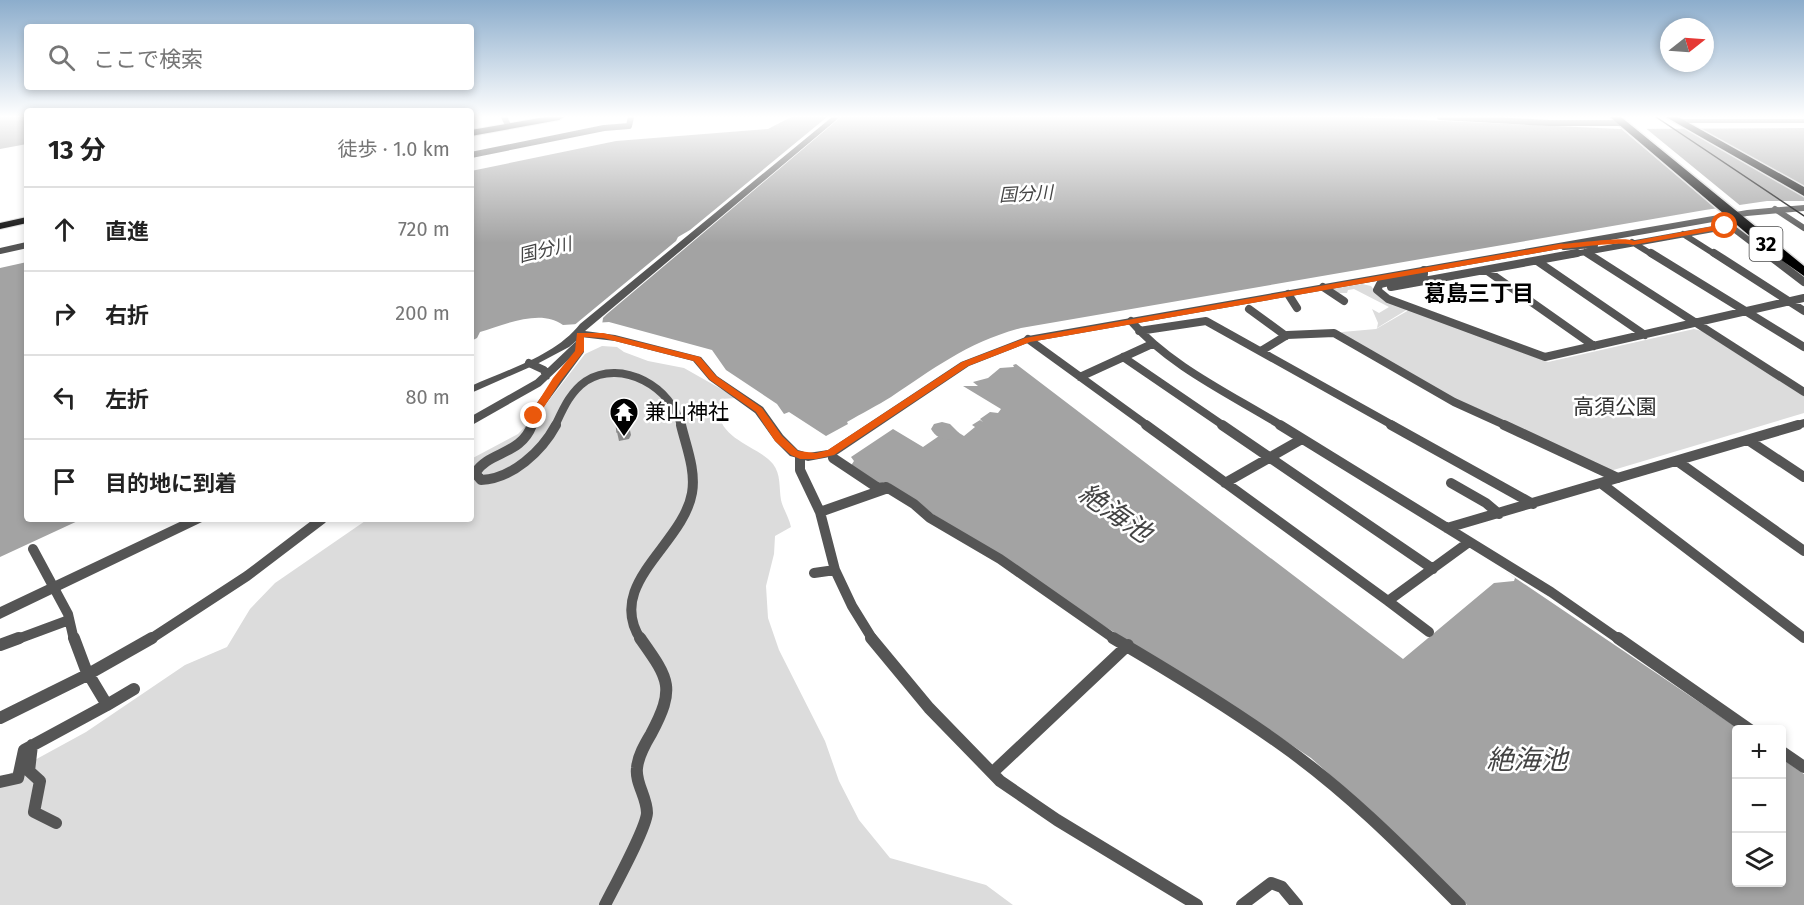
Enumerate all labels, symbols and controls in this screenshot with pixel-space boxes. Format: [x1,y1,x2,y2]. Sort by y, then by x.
north arrow [1660,18,1714,72]
search box [24,24,474,90]
icon: search [45,41,78,74]
text: ここで検索 [93,46,203,73]
text: 13 分 [48,135,106,166]
text: 徒歩 · 1.0 km [338,137,450,161]
water label: 国分川 [998,181,1056,206]
route start [1711,212,1737,238]
icon: ahead [48,213,81,246]
text: 720 m [398,217,450,241]
text: 直進 [105,218,149,245]
road number: 32 [1750,227,1782,261]
water label: 国分川 [516,232,576,267]
district label: 葛島三丁目 [1424,280,1534,307]
icon: right [48,297,81,330]
text: 200 m [395,301,450,325]
text: 右折 [105,302,149,329]
icon: left [48,381,81,414]
text: 80 m [405,385,450,409]
text: 左折 [105,386,149,413]
park label: 高須公園 [1573,394,1657,420]
temple icon: 兼山神社 [608,396,640,438]
place label: 兼山神社 [645,399,729,425]
route end [520,402,546,428]
icon: arrive [48,465,81,498]
text: 目的地に到着 [105,470,237,497]
water label: 絶海池 [1073,477,1160,551]
map controls [1732,725,1786,887]
button: + [1732,725,1786,779]
water label: 絶海池 [1487,744,1570,776]
button: − [1732,779,1786,833]
button: layers [1732,833,1786,887]

